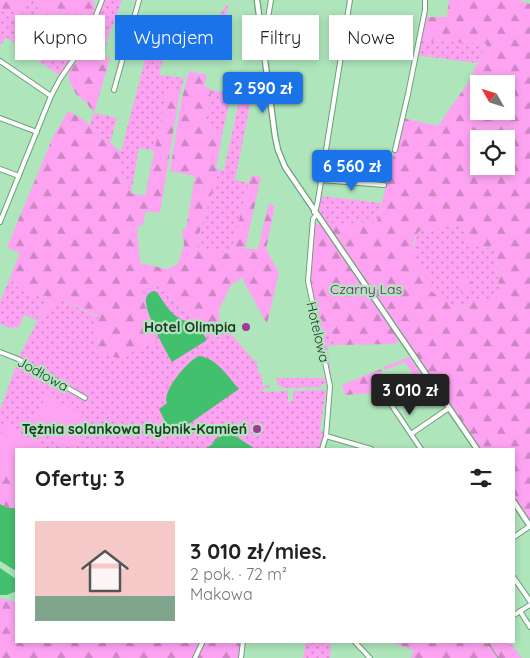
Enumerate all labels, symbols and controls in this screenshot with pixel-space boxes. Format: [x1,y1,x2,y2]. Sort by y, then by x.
chip: Kupno [15,15,105,60]
chip: Wynajem [115,15,232,60]
chip: Filtry [242,15,319,60]
chip: Nowe [329,15,413,60]
pin: 2 590 zł [211,72,315,114]
north arrow [470,75,515,120]
map controls [470,75,515,175]
text: 2 590 zł [234,78,292,98]
button: locate [470,130,515,175]
pin: 6 560 zł [300,150,404,192]
text: 6 560 zł [323,156,381,176]
park label: Czarny Las [330,280,402,298]
street label: Hotelowa [302,300,334,364]
place label: Hotel Olimpia [144,318,236,336]
marker: Hotel Olimpia [240,321,252,333]
street label: Jodłowa [14,353,72,395]
pin: 3 010 zł [358,374,462,416]
text: 3 010 zł [382,380,438,400]
place label: Tężnia solankowa Rybnik-Kamień [22,420,247,438]
marker: Tężnia solankowa Rybnik-Kamień [251,423,263,435]
icon: filters [467,464,495,492]
text: Oferty: 3 [35,465,125,491]
text: 3 010 zł/mies. [190,538,327,564]
icon: home [75,541,135,601]
text: 2 pok. · 72 m² [190,564,287,584]
text: Makowa [190,584,253,604]

